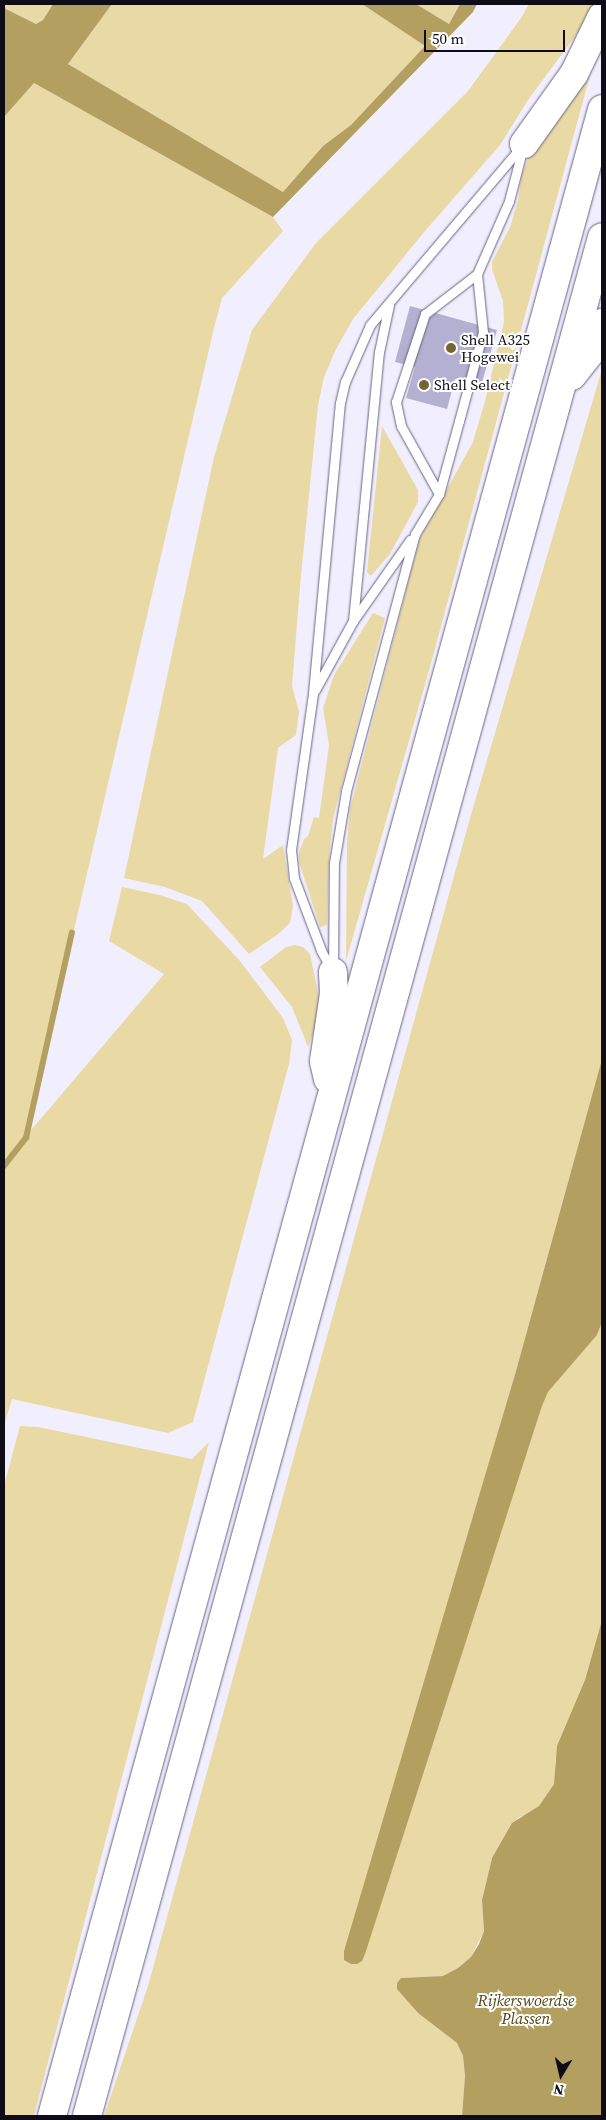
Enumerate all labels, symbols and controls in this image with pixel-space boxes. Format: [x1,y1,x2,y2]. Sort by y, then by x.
scale bar [426,20,567,52]
text: 50 m [432,28,464,49]
place label: Shell A325 Hogewei [461,330,530,365]
marker: Shell A325 Hogewei [445,342,457,354]
place label: Shell Select [434,376,510,394]
marker: Shell Select [418,379,430,391]
water label: Rijkerswoerdse Plassen [478,1990,574,2028]
north arrow [536,2050,586,2100]
text: N [552,2079,565,2100]

